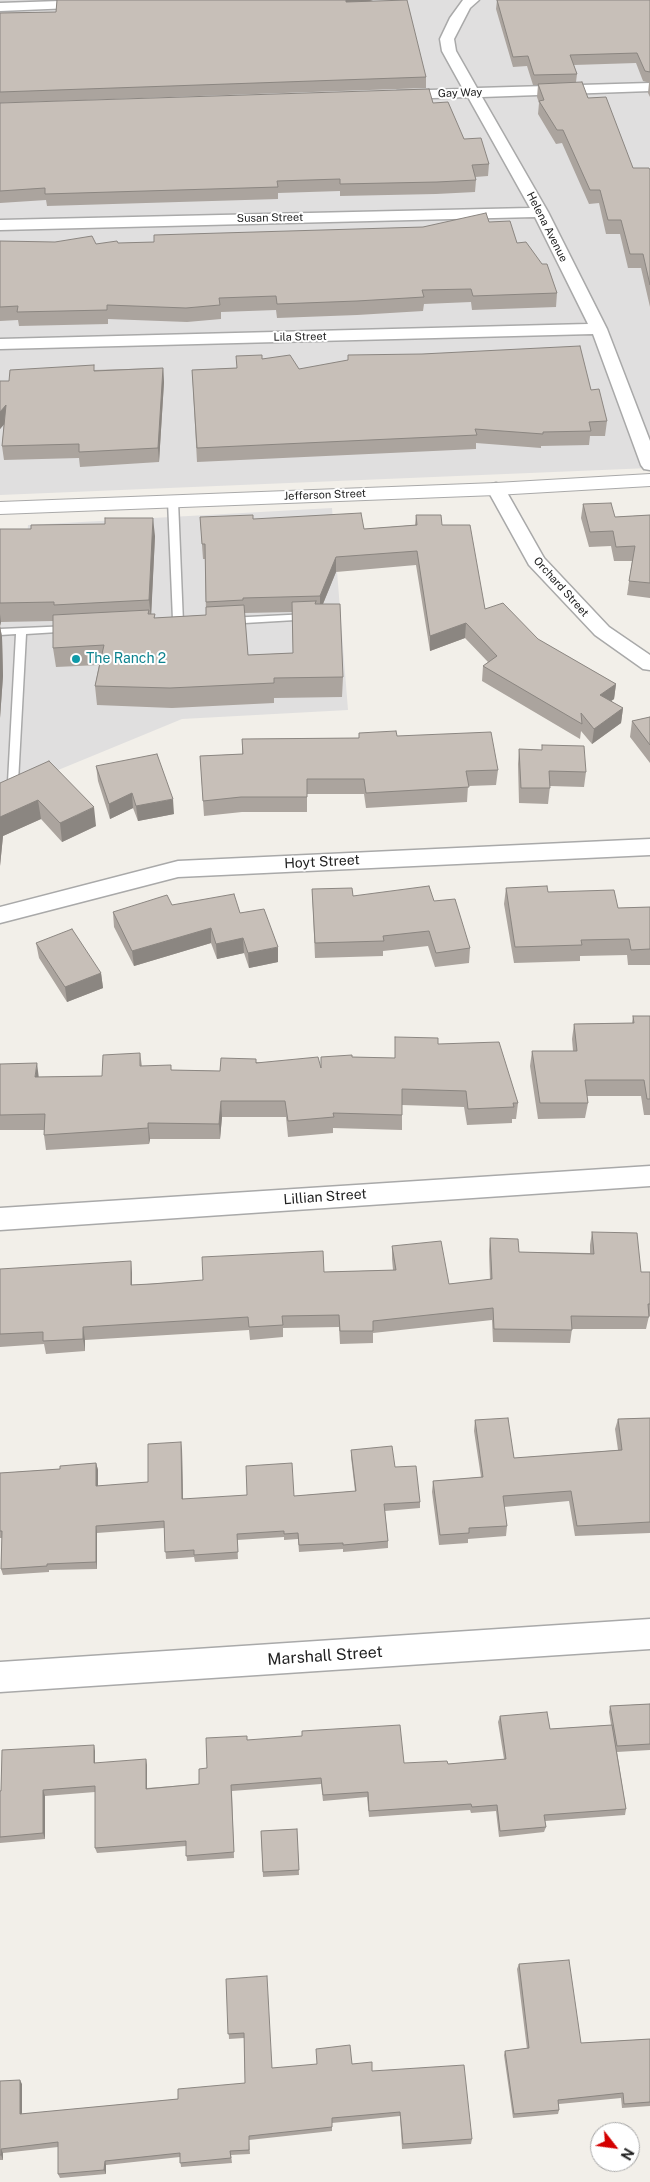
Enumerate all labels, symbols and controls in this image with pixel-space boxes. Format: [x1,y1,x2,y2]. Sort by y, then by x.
street label: Gay Way [438,86,482,100]
street label: Helena Avenue [524,190,570,264]
street label: Susan Street [237,211,303,225]
street label: Lila Street [273,330,327,344]
street label: Jefferson Street [284,487,366,503]
street label: Orchard Street [531,554,591,620]
place label: The Ranch 2 [86,651,166,667]
marker: The Ranch 2 [70,653,82,665]
street label: Hoyt Street [284,852,360,872]
street label: Lillian Street [283,1186,367,1208]
street label: Marshall Street [267,1642,383,1670]
north arrow [590,2122,640,2172]
text: N [617,2145,637,2163]

